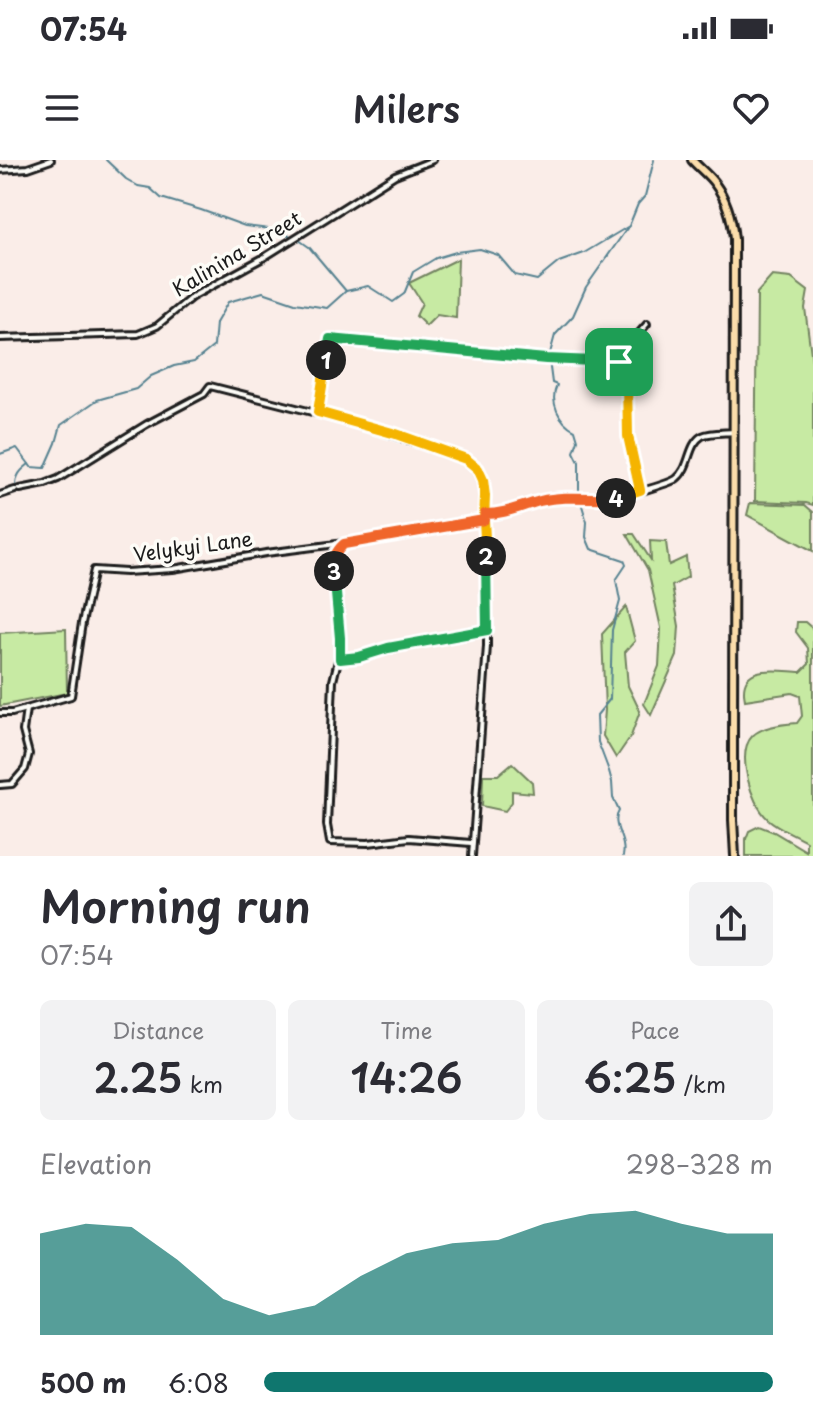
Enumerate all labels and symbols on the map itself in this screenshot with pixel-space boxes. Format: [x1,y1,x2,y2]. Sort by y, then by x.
street label: Kalinina Street [166,203,307,304]
pin [585,328,653,396]
pin: 1 [306,340,346,380]
pin: 4 [596,478,636,518]
street label: Velykyi Lane [131,523,254,569]
pin: 2 [466,536,506,576]
pin: 3 [314,551,354,591]

